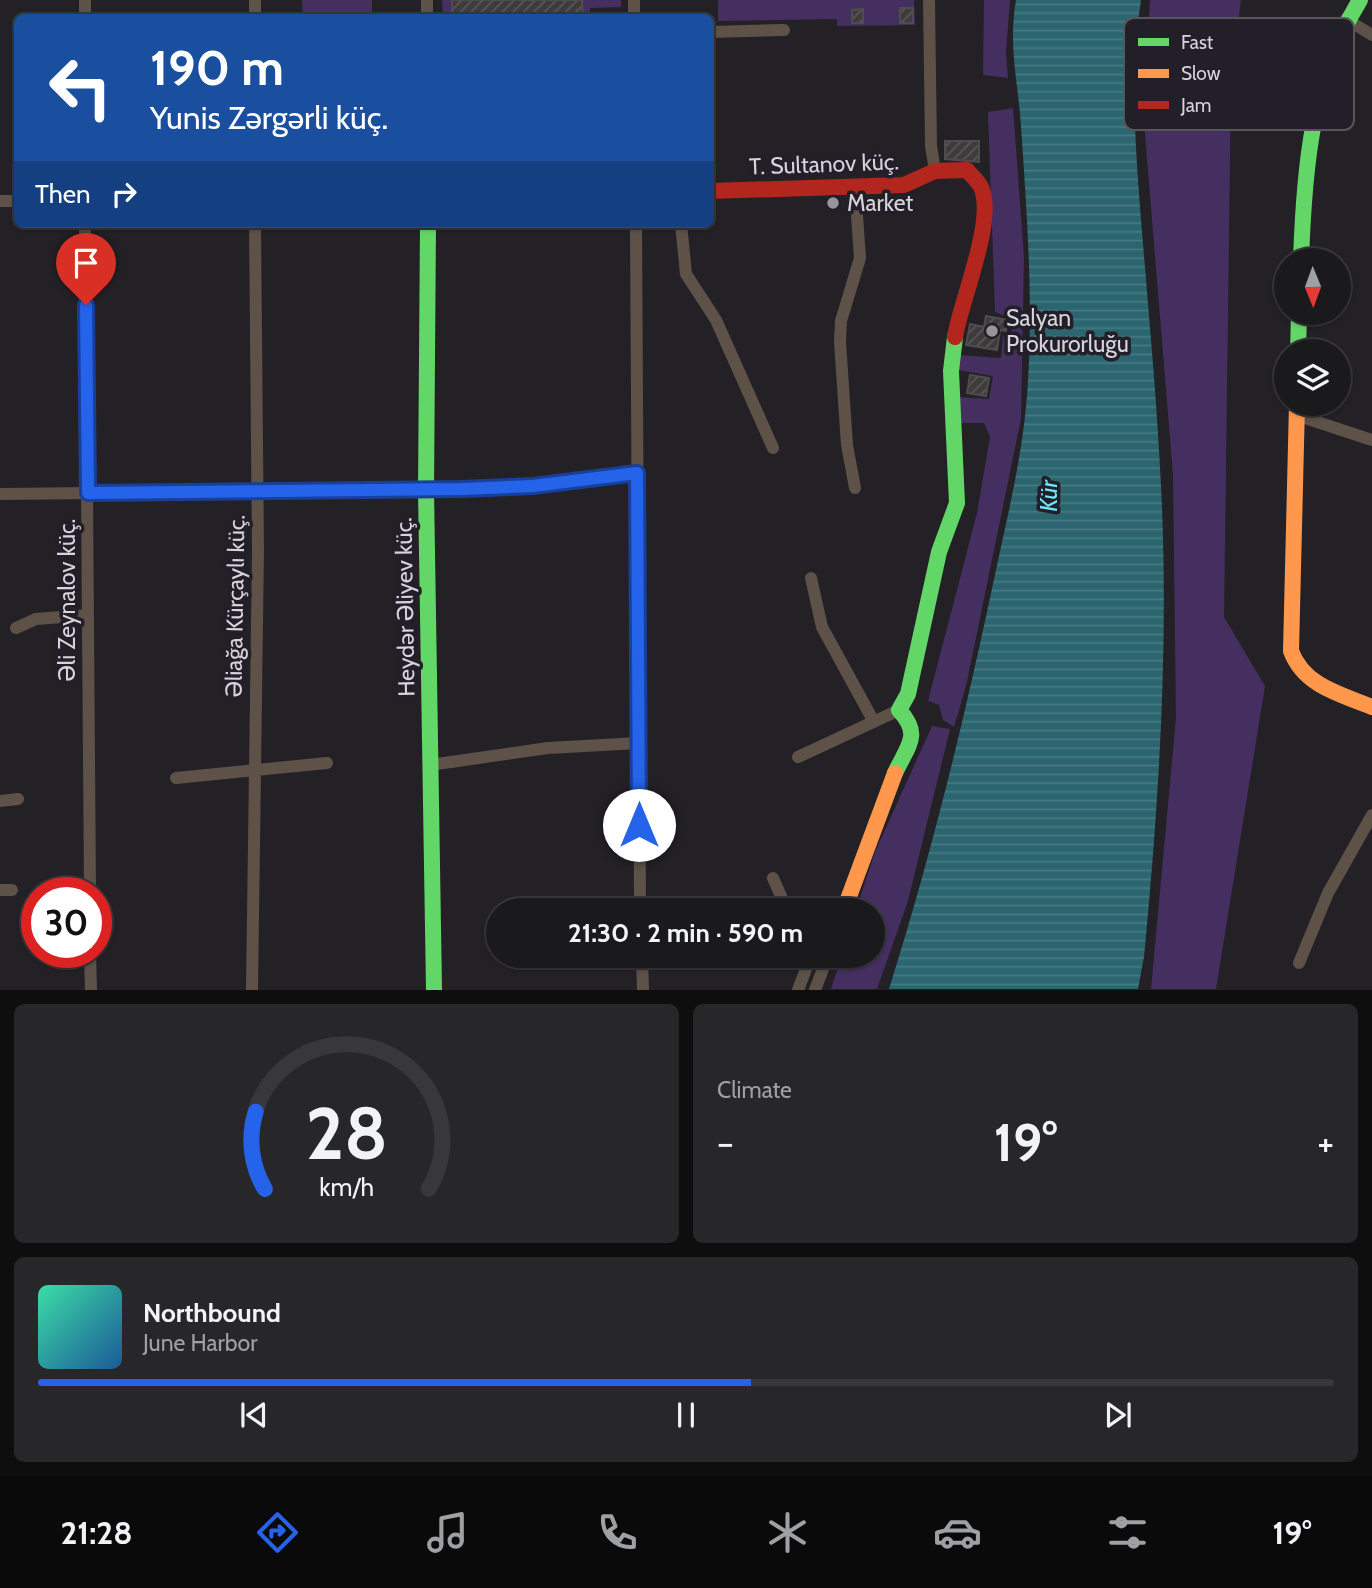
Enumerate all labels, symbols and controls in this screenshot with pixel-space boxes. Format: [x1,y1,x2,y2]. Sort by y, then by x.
legend [1124,18,1354,130]
text: Fast [1181,31,1214,54]
text: 190 m [150,38,284,97]
icon: left [35,42,126,133]
text: Slow [1181,62,1221,85]
text: Jam [1180,94,1211,117]
text: Yunis Zərgərli küç. [150,98,388,137]
street label: T. Sultanov küç. [749,147,899,181]
icon: right [105,175,143,213]
text: Then [35,178,91,210]
place label: Market [847,189,913,217]
marker: Market [825,195,841,211]
pin [56,233,116,305]
icon: arrive [67,244,105,282]
north arrow [1274,248,1351,326]
map controls [1274,248,1351,416]
place label: Salyan Prokurorluğu [1006,304,1129,358]
marker: Salyan Prokurorluğu [984,323,1000,339]
button: layers [1274,339,1351,416]
water label: Kür [1034,479,1063,512]
street label: Əliağa Kürçaylı küç. [219,515,251,697]
street label: Heydər Əliyev küç. [389,517,421,697]
street label: Əli Zeynalov küç. [53,519,81,681]
position arrow [602,788,676,862]
speed limit sign: 30 [21,877,112,968]
text: 21:30 · 2 min · 590 m [568,917,803,949]
text: Climate [717,1076,792,1104]
text: 28 [305,1090,388,1178]
text: 19° [994,1111,1057,1174]
text: − [717,1119,734,1166]
text: + [1317,1119,1334,1166]
text: km/h [319,1172,374,1202]
text: Northbound [143,1297,281,1329]
text: June Harbor [143,1329,257,1357]
icon: previous [235,1396,273,1434]
icon: pause [667,1396,705,1434]
icon: next [1099,1396,1137,1434]
icon: directions [253,1508,302,1557]
icon: music [423,1508,472,1557]
icon: phone [593,1508,642,1557]
icon: climate [763,1508,812,1557]
icon: car [933,1508,982,1557]
icon: filters [1103,1508,1152,1557]
text: 21:28 [60,1513,133,1552]
text: 19° [1272,1513,1311,1552]

